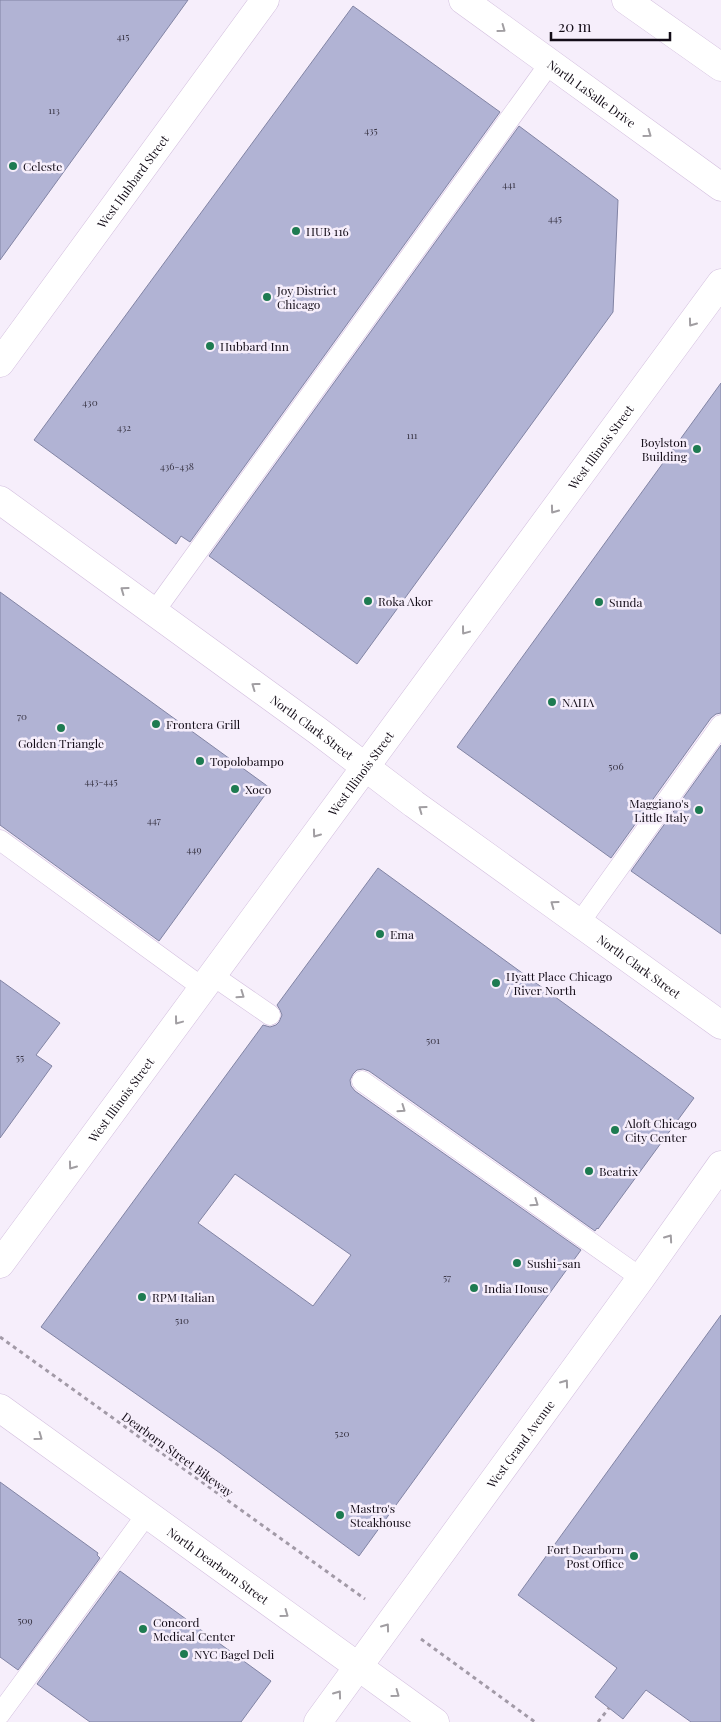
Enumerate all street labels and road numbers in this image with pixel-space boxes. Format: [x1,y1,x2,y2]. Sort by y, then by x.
street label: North LaSalle Drive [544,56,639,131]
street label: West Hubbard Street [93,131,172,232]
street label: West Illinois Street [564,401,637,493]
street label: North Clark Street [268,691,357,764]
street label: West Illinois Street [324,727,397,819]
street label: North Clark Street [594,931,685,1002]
street label: West Illinois Street [84,1054,158,1146]
street label: West Grand Avenue [483,1397,558,1492]
street label: Dearborn Street Bikeway [119,1408,237,1500]
street label: North Dearborn Street [164,1523,273,1608]

